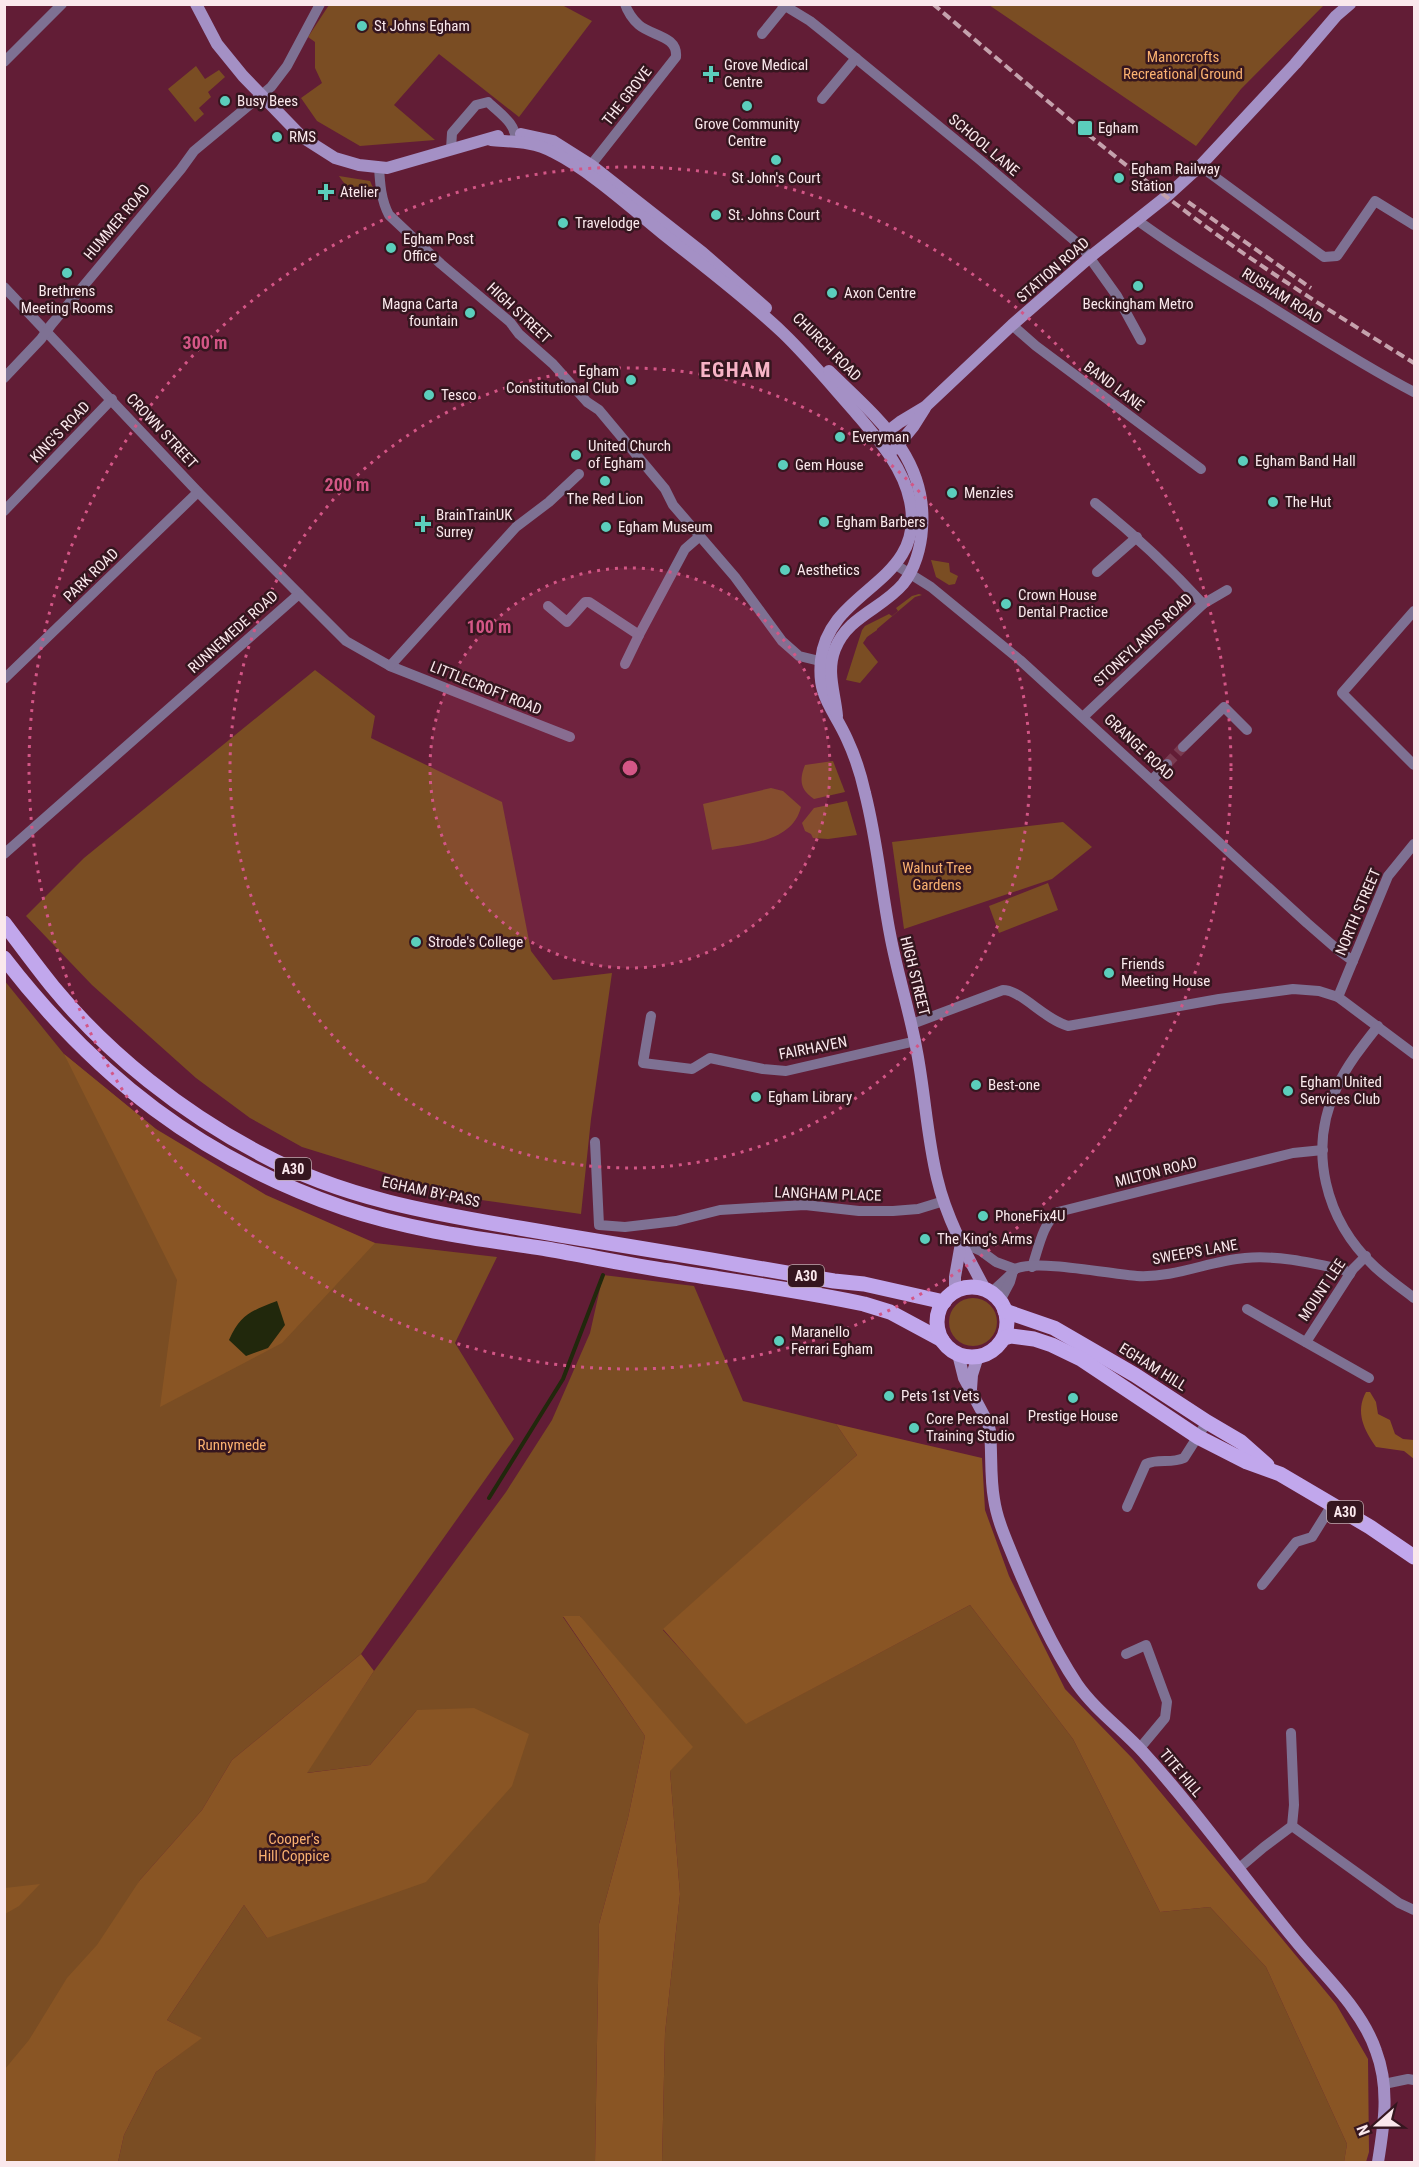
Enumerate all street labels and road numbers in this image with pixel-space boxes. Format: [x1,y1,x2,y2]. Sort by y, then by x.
street label: THE GROVE [598,63,656,129]
street label: SCHOOL LANE [945,110,1023,180]
street label: HUMMER ROAD [80,180,154,264]
street label: STATION ROAD [1013,234,1093,306]
street label: RUSHAM ROAD [1239,264,1325,328]
street label: HIGH STREET [483,279,555,347]
street label: CHURCH ROAD [789,309,865,385]
street label: BAND LANE [1080,358,1148,414]
street label: CROWN STREET [123,390,201,472]
street label: KING'S ROAD [26,398,94,466]
street label: PARK ROAD [60,544,122,606]
street label: RUNNEMEDE ROAD [184,587,282,677]
street label: STONEYLANDS ROAD [1090,590,1196,690]
street label: LITTLECROFT ROAD [428,657,544,719]
street label: GRANGE ROAD [1100,710,1178,784]
street label: NORTH STREET [1332,866,1384,958]
street label: HIGH STREET [896,934,934,1018]
street label: FAIRHAVEN [777,1033,849,1063]
street label: MILTON ROAD [1113,1153,1199,1191]
road number: A30 [275,1158,311,1180]
street label: EGHAM BY-PASS [380,1173,482,1211]
street label: LANGHAM PLACE [774,1183,882,1205]
street label: SWEEPS LANE [1151,1236,1239,1268]
street label: MOUNT LEE [1295,1256,1349,1324]
road number: A30 [788,1265,824,1287]
street label: EGHAM HILL [1116,1339,1190,1395]
road number: A30 [1327,1501,1363,1523]
street label: TITE HILL [1156,1745,1206,1801]

